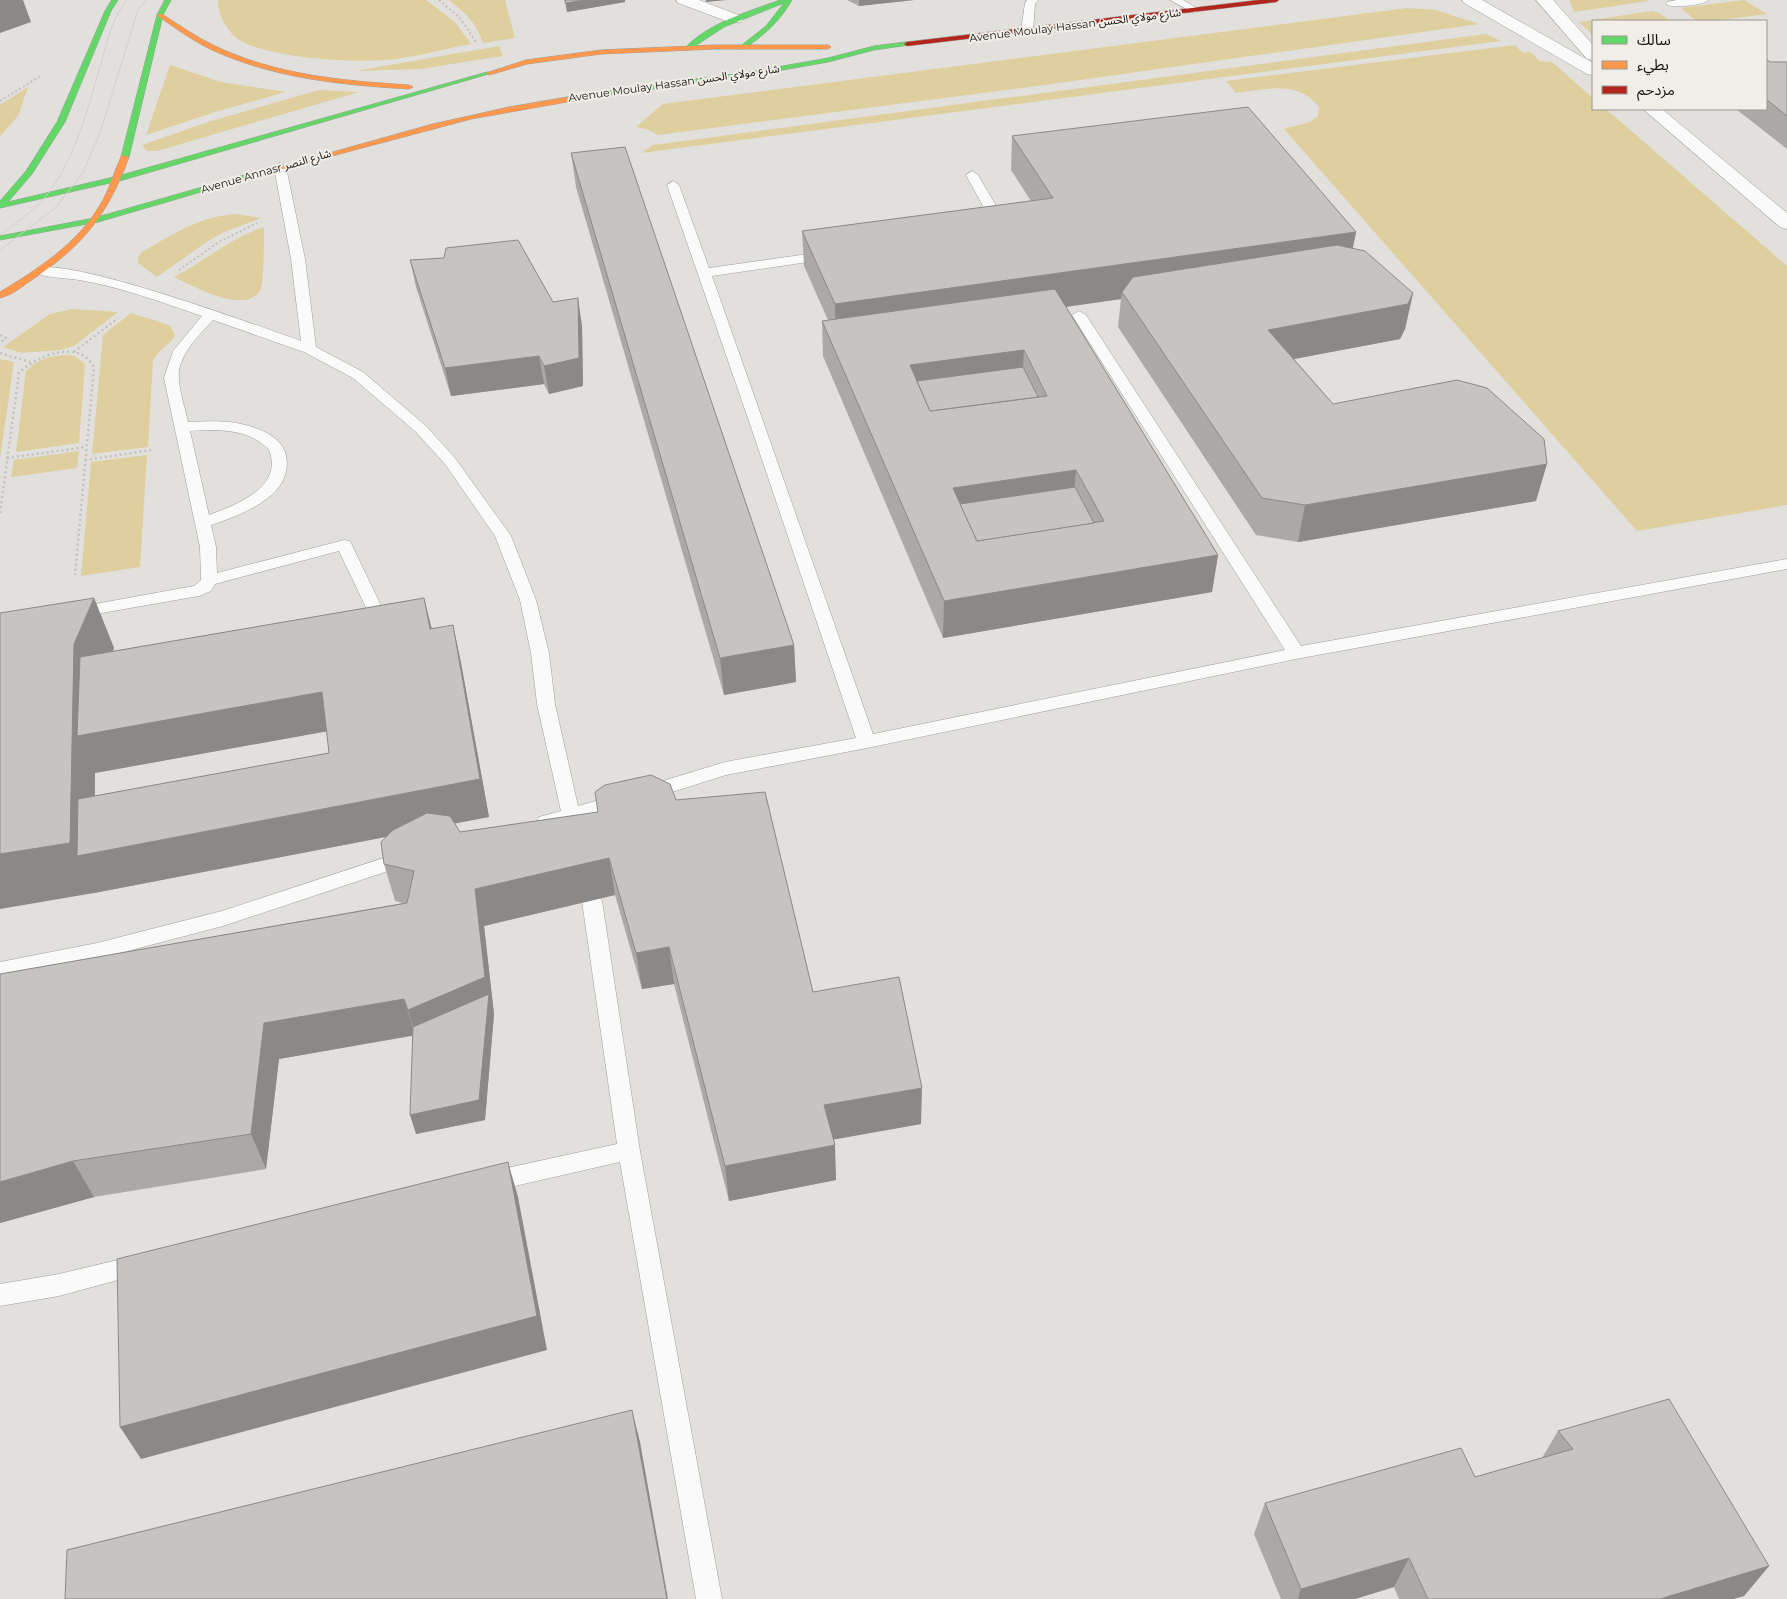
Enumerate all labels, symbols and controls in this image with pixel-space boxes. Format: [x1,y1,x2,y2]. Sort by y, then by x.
street label: Avenue Moulay Hassan شارع مولاي الحسن [968,5,1182,47]
legend [1592,20,1767,110]
text: سالك [1637,30,1671,49]
text: بطيء [1637,55,1669,76]
street label: Avenue Moulay Hassan شارع مولاي الحسن [568,61,781,107]
text: مزدحم [1637,80,1675,101]
street label: Avenue Annasr شارع النصر [199,146,333,197]

